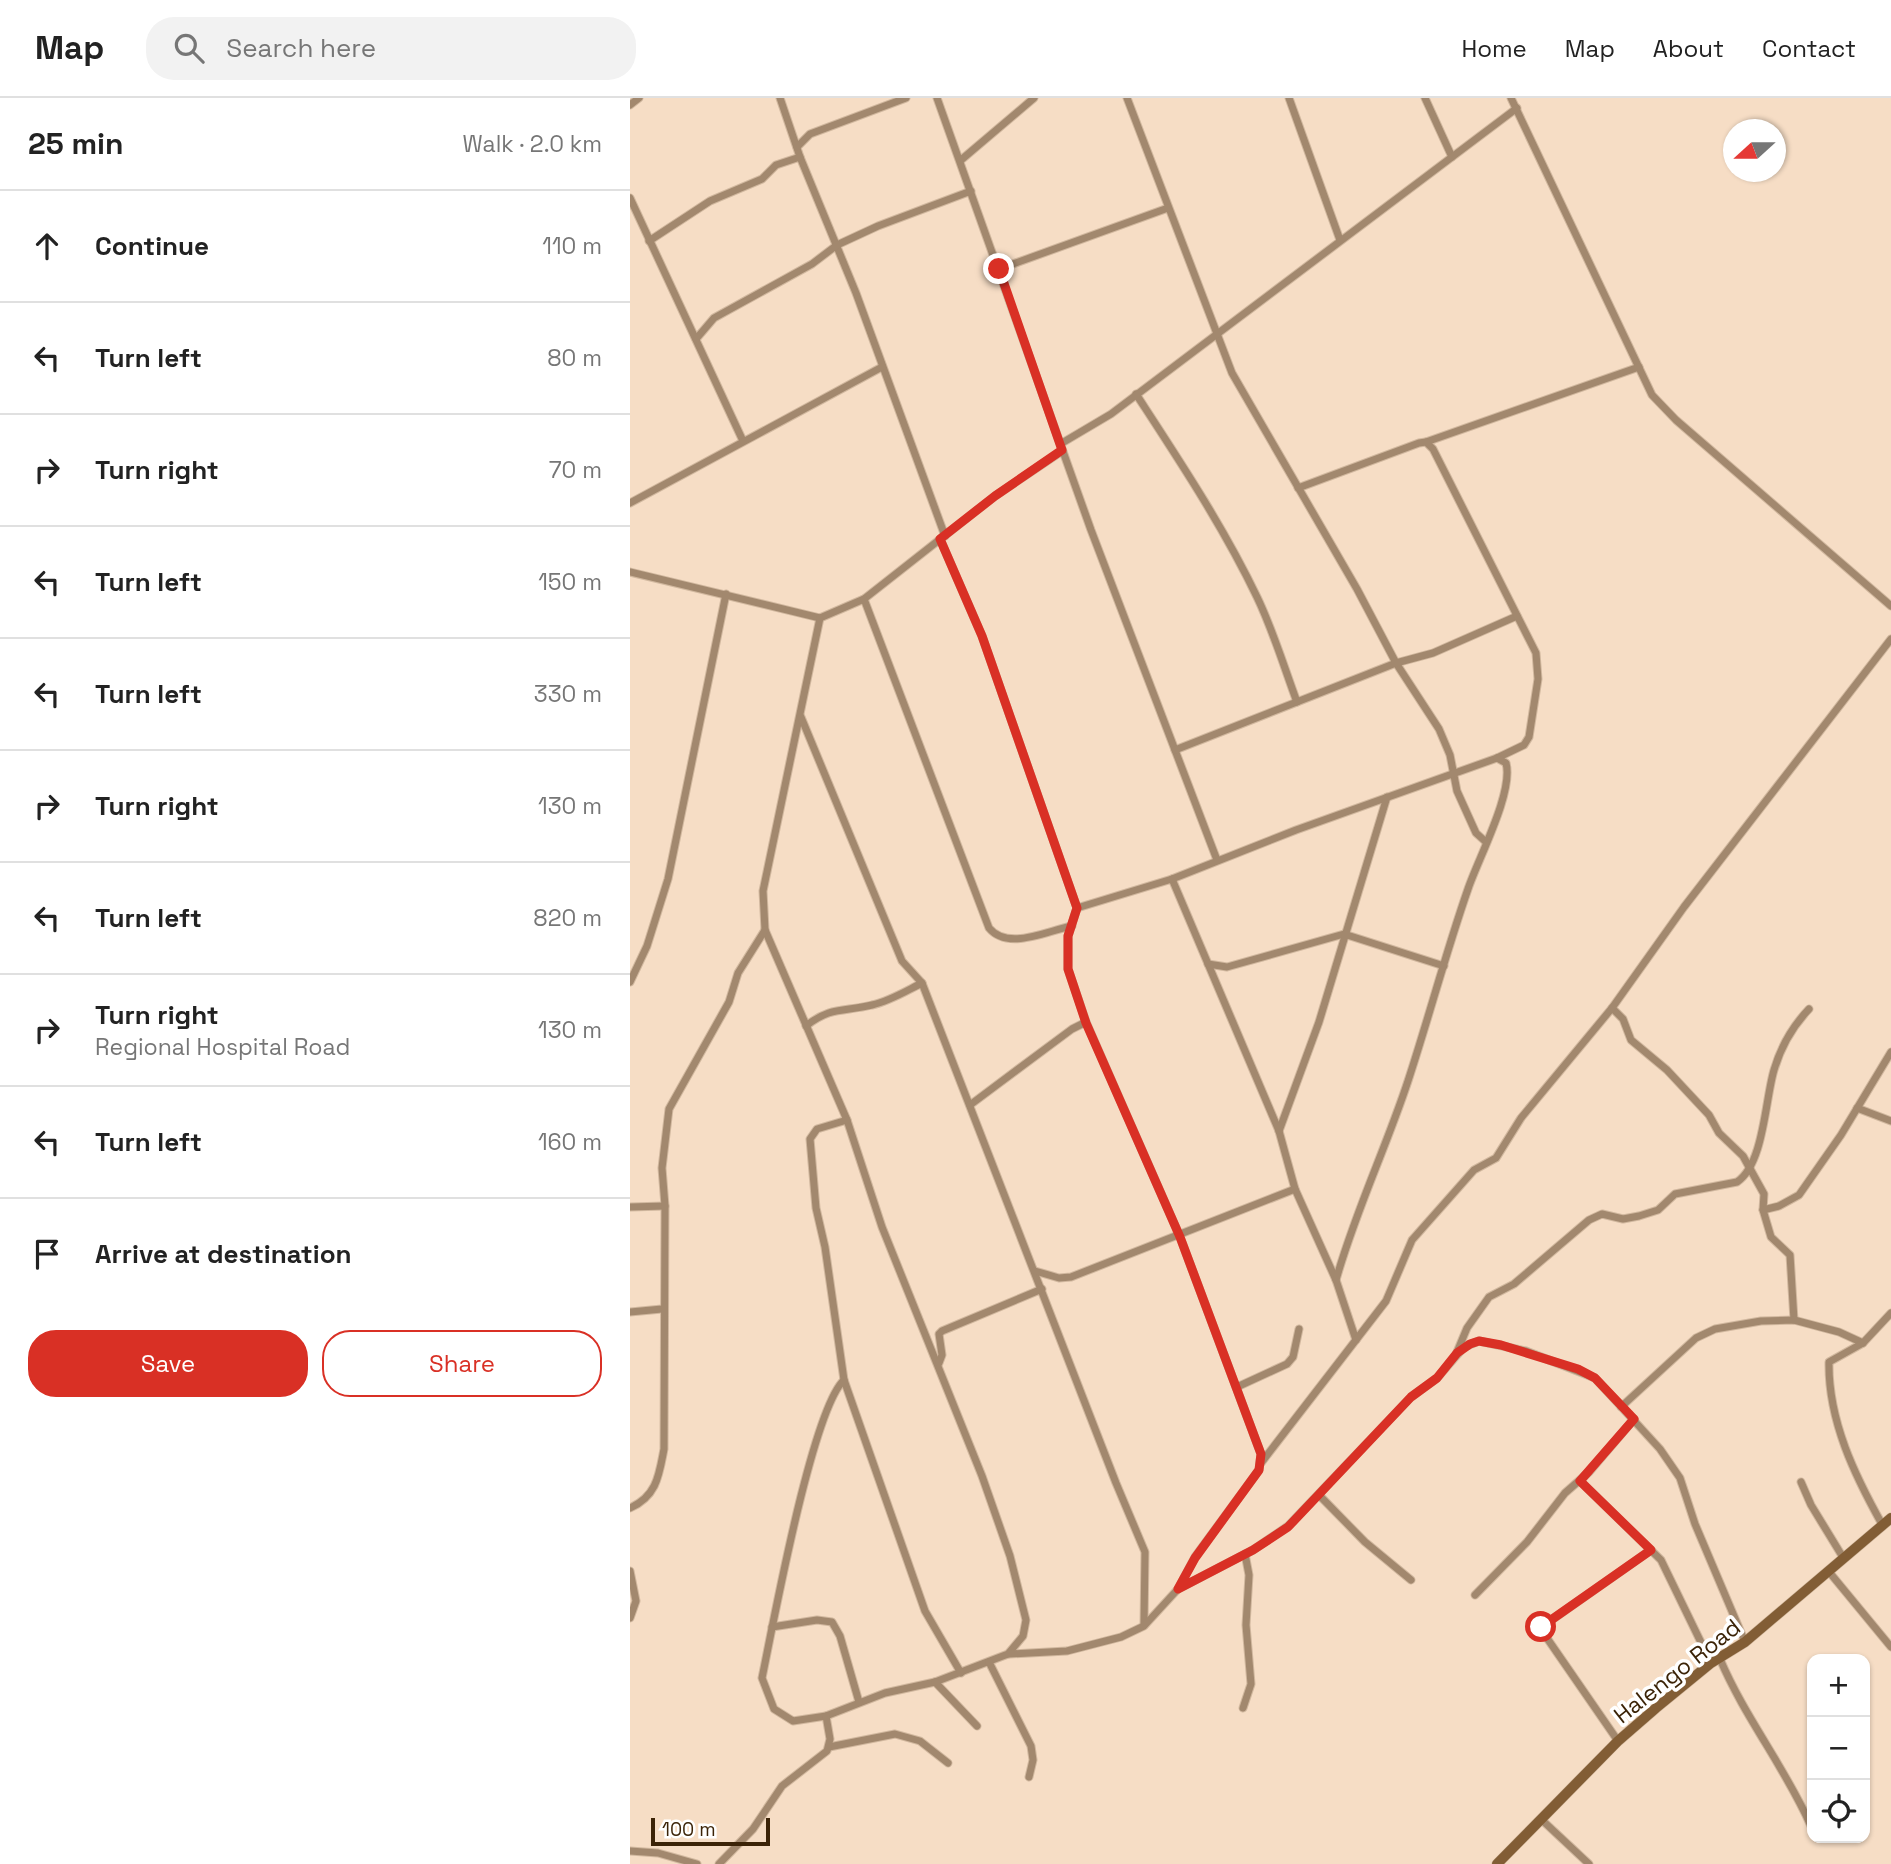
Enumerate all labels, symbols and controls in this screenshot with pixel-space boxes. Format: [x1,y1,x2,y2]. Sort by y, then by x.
search box [146,17,636,80]
text: Map [35,27,104,69]
icon: search [170,29,208,67]
text: Search here [226,31,376,65]
text: Home [1461,33,1527,64]
text: Map [1565,33,1615,64]
text: About [1653,33,1724,64]
text: Contact [1762,33,1856,64]
north arrow [1723,119,1786,182]
text: 25 min [28,124,124,163]
text: Walk · 2.0 km [463,129,602,159]
icon: ahead [28,227,66,265]
text: Continue [95,229,209,263]
text: 110 m [542,231,602,261]
route end [983,253,1014,284]
icon: left [28,339,66,377]
text: Turn left [95,341,202,375]
text: 80 m [547,343,602,373]
icon: right [28,451,66,489]
text: Turn right [95,453,219,487]
text: 70 m [549,455,602,485]
icon: left [28,563,66,601]
text: Turn left [95,565,202,599]
text: 150 m [538,567,602,597]
icon: left [28,675,66,713]
text: Turn left [95,677,202,711]
text: 330 m [534,679,602,709]
icon: right [28,787,66,825]
text: Turn right [95,789,219,823]
text: 130 m [538,791,602,821]
icon: left [28,899,66,937]
text: Turn left [95,901,202,935]
text: 820 m [533,903,602,933]
text: Turn right [95,998,219,1032]
icon: right [28,1011,66,1049]
text: 130 m [538,1015,602,1045]
text: Regional Hospital Road [95,1032,350,1062]
icon: left [28,1123,66,1161]
text: Turn left [95,1125,202,1159]
text: 160 m [538,1127,602,1157]
icon: arrive [28,1235,66,1273]
text: Arrive at destination [95,1237,352,1271]
button: Save [28,1330,308,1397]
button: Share [322,1330,602,1397]
route start [1525,1611,1556,1642]
street label: Halengo Road [1607,1612,1747,1730]
map controls [1807,1654,1870,1843]
button: + [1807,1654,1870,1717]
button: − [1807,1717,1870,1780]
button: locate [1807,1780,1870,1843]
scale bar [651,1815,770,1847]
text: 100 m [662,1817,716,1842]

